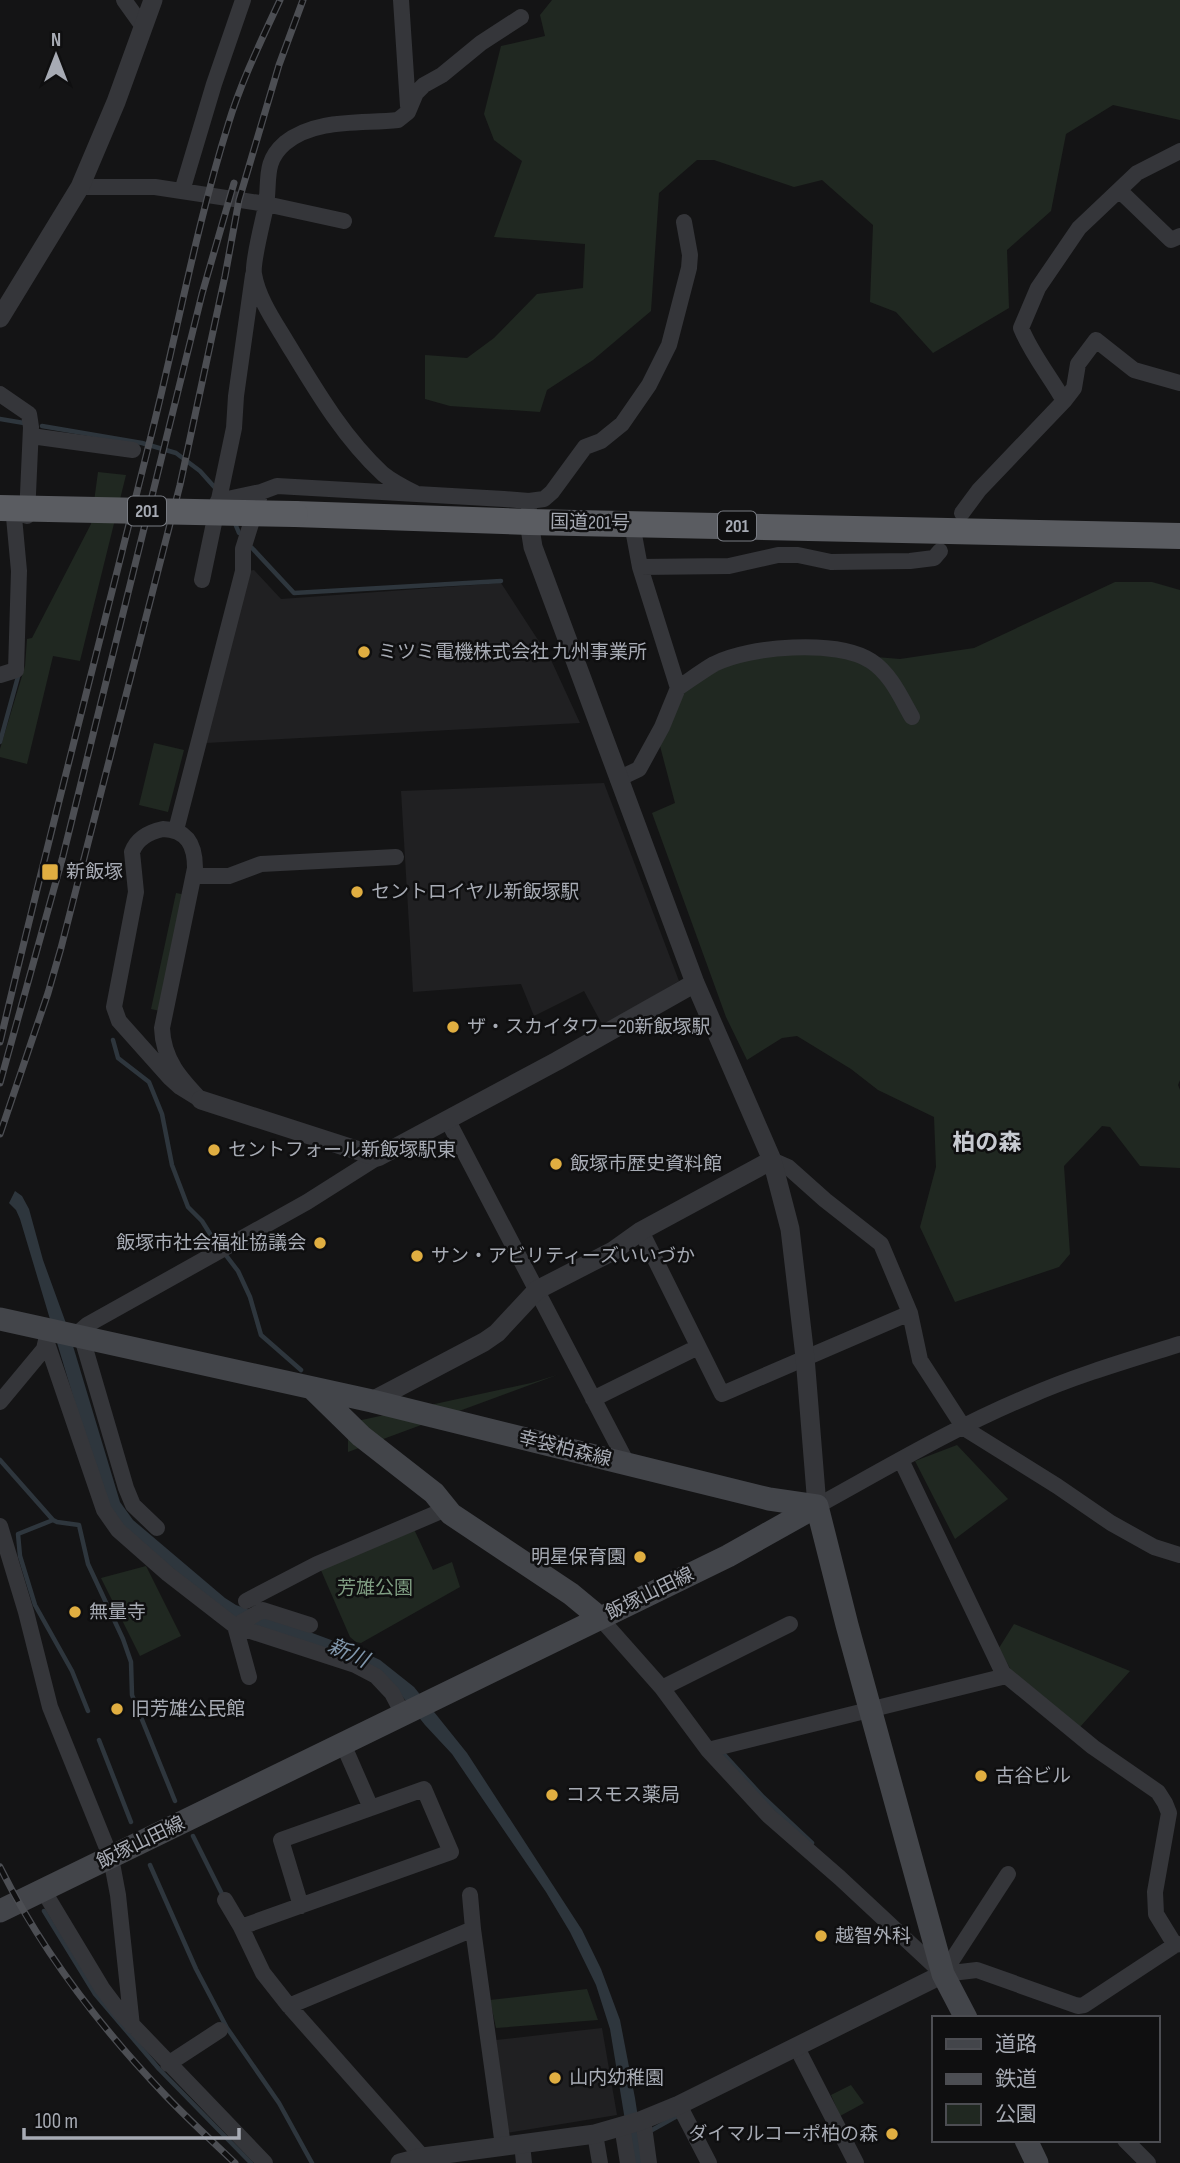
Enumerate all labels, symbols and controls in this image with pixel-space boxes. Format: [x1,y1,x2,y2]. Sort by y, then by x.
north arrow [21,21,91,91]
text: N [51,29,61,52]
road number: 201 [128,496,166,526]
street label: 国道201号 [550,511,630,535]
road number: 201 [718,512,756,540]
place label: ミツミ電機株式会社 九州事業所 [378,641,647,664]
marker: ミツミ電機株式会社 九州事業所 [356,644,372,660]
place label: 新飯塚 [66,861,123,884]
marker: 新飯塚 [40,862,60,882]
place label: セントロイヤル新飯塚駅 [371,881,579,904]
marker: セントロイヤル新飯塚駅 [349,884,365,900]
place label: ザ・スカイタワー20新飯塚駅 [467,1016,711,1039]
marker: ザ・スカイタワー20新飯塚駅 [445,1019,461,1035]
district label: 柏の森 [953,1129,1022,1157]
place label: セントフォール新飯塚駅東 [228,1139,456,1162]
marker: セントフォール新飯塚駅東 [206,1142,222,1158]
place label: 飯塚市歴史資料館 [570,1153,722,1176]
marker: 飯塚市歴史資料館 [548,1156,564,1172]
place label: 飯塚市社会福祉協議会 [116,1232,306,1255]
marker: 飯塚市社会福祉協議会 [312,1235,328,1251]
place label: サン・アビリティーズいいづか [431,1245,695,1268]
marker: サン・アビリティーズいいづか [409,1248,425,1264]
street label: 幸袋柏森線 [516,1426,614,1472]
place label: 明星保育園 [531,1546,626,1569]
marker: 明星保育園 [632,1549,648,1565]
street label: 飯塚山田線 [602,1563,698,1625]
park label: 芳雄公園 [337,1577,413,1600]
place label: 無量寺 [89,1601,146,1624]
marker: 無量寺 [67,1604,83,1620]
water label: 新川 [324,1633,374,1674]
place label: 旧芳雄公民館 [131,1698,245,1721]
marker: 旧芳雄公民館 [109,1701,125,1717]
place label: 古谷ビル [995,1765,1071,1788]
marker: 古谷ビル [973,1768,989,1784]
place label: コスモス薬局 [566,1784,680,1807]
marker: コスモス薬局 [544,1787,560,1803]
street label: 飯塚山田線 [93,1812,189,1874]
place label: 越智外科 [835,1925,911,1948]
marker: 越智外科 [813,1928,829,1944]
legend [932,2016,1159,2142]
text: 道路 [995,2032,1037,2057]
place label: 山内幼稚園 [569,2067,664,2090]
text: 鉄道 [995,2067,1037,2092]
marker: 山内幼稚園 [547,2070,563,2086]
scale bar [24,2096,240,2140]
text: 公園 [995,2102,1037,2127]
text: 100 m [35,2109,78,2134]
place label: ダイマルコーポ柏の森 [688,2123,878,2146]
marker: ダイマルコーポ柏の森 [884,2126,900,2142]

